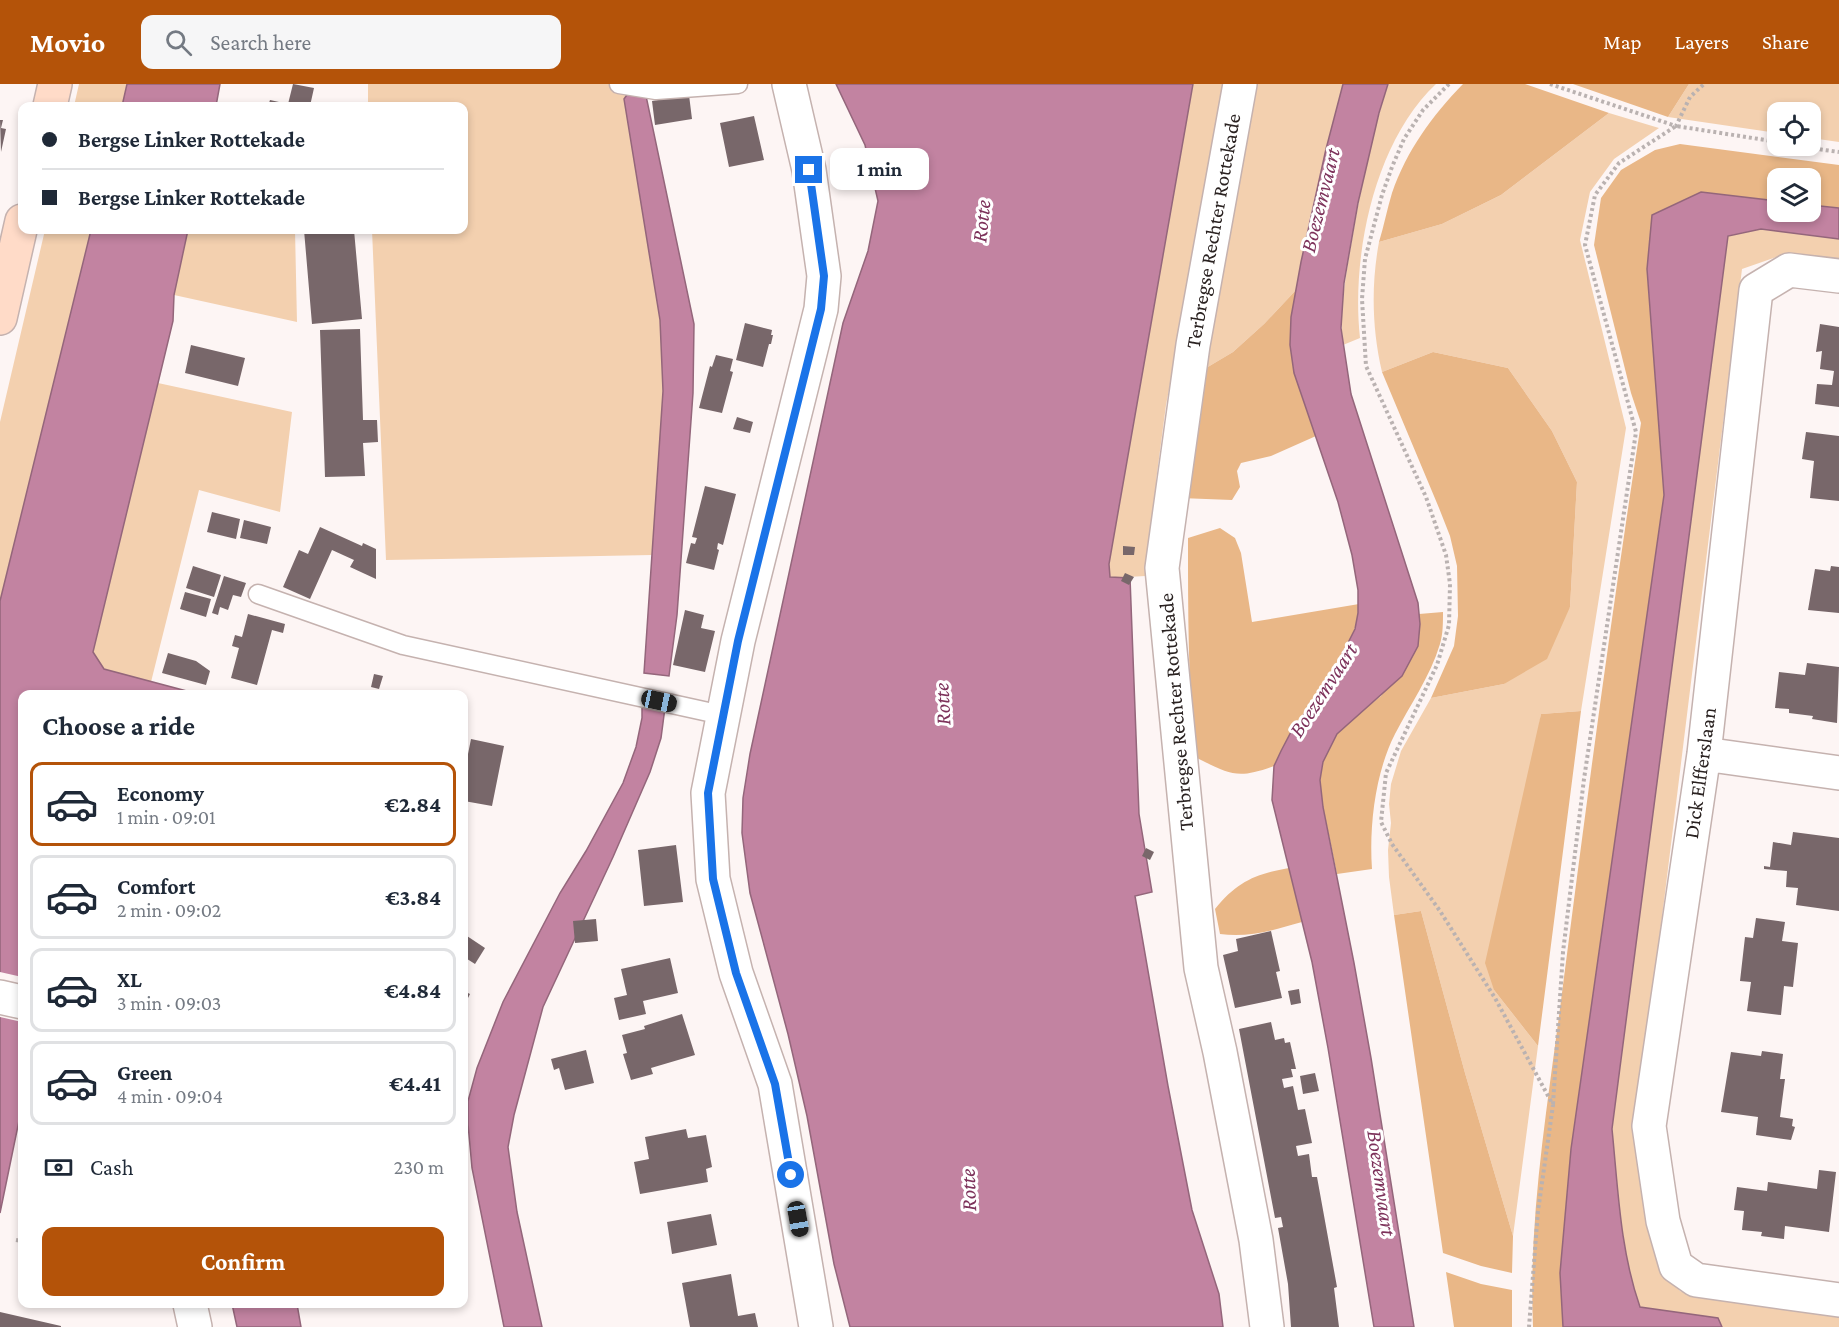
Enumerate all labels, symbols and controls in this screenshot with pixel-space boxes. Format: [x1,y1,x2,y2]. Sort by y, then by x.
search box [141,15,561,69]
icon: search [162,26,195,59]
text: Movio [30,27,105,58]
text: Search here [210,30,311,55]
text: Map [1603,30,1642,54]
text: Layers [1675,30,1729,54]
text: Share [1762,30,1809,54]
map controls [1767,102,1821,222]
button: locate [1767,102,1821,156]
street label: Terbregse Rechter Rottekade [1180,112,1246,350]
text: Bergse Linker Rottekade [78,127,305,152]
water label: Boezemvaart [1295,145,1345,255]
callout: 1 min [830,149,929,191]
route end [795,156,822,183]
text: 1 min [857,158,902,180]
button: layers [1767,168,1821,222]
text: Bergse Linker Rottekade [78,185,305,210]
water label: Rotte [966,198,996,244]
street label: Terbregse Rechter Rottekade [1154,592,1198,832]
water label: Boezemvaart [1284,638,1363,741]
water label: Rotte [928,681,956,726]
car [640,688,678,714]
street label: Dick Elfferslaan [1679,706,1721,840]
text: Choose a ride [42,711,195,741]
icon: car [45,777,99,831]
text: Economy [117,781,204,806]
text: €2.84 [385,792,441,817]
text: 1 min · 09:01 [117,806,216,828]
icon: car [45,870,99,924]
text: Comfort [117,874,195,899]
text: €3.84 [385,885,441,910]
text: 2 min · 09:02 [117,899,221,921]
icon: car [45,963,99,1017]
text: XL [117,967,142,992]
text: €4.84 [384,978,441,1003]
text: 3 min · 09:03 [117,992,221,1014]
icon: car [45,1056,99,1110]
text: Green [117,1060,173,1085]
text: €4.41 [389,1071,441,1096]
text: 4 min · 09:04 [117,1085,223,1107]
water label: Boezemvaart [1362,1129,1402,1238]
icon: cash [42,1151,75,1184]
text: Cash [90,1155,134,1180]
text: 230 m [394,1156,444,1178]
route start [777,1161,804,1188]
water label: Rotte [955,1168,981,1212]
car [786,1200,810,1238]
button: Confirm [42,1227,444,1296]

